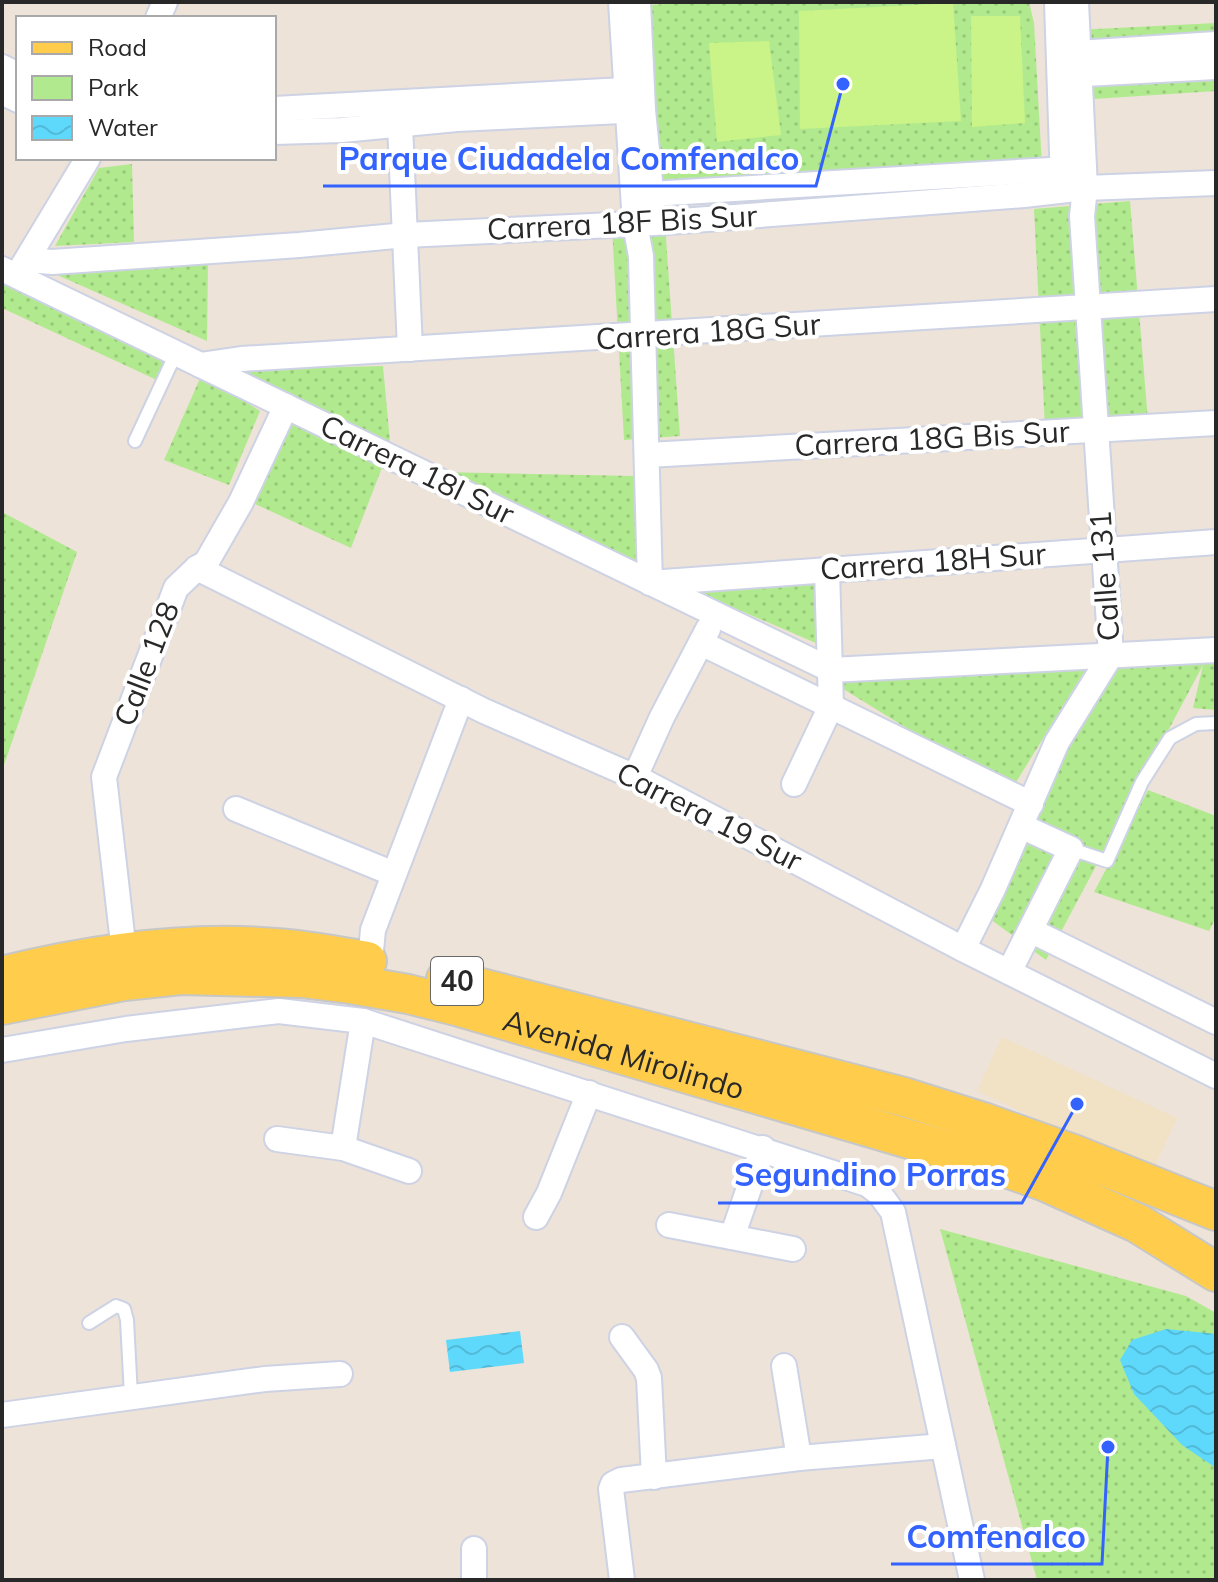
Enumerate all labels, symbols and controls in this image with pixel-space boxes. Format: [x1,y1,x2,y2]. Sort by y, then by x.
legend [16,16,276,160]
text: Road [88,32,147,62]
text: Park [88,72,139,102]
text: Water [88,112,158,142]
callout: Parque Ciudadela Comfenalco [323,130,816,186]
text: Parque Ciudadela Comfenalco [339,138,799,178]
street label: Carrera 18F Bis Sur [486,196,758,248]
street label: Carrera 18G Sur [594,304,822,358]
street label: Carrera 18I Sur [314,406,521,532]
street label: Carrera 18G Bis Sur [793,412,1071,464]
street label: Calle 131 [1080,510,1128,642]
street label: Carrera 18H Sur [819,534,1047,588]
street label: Calle 128 [105,596,187,731]
street label: Carrera 19 Sur [610,753,809,879]
road number: 40 [431,957,483,1005]
street label: Avenida Mirolindo [499,1001,749,1108]
callout: Segundino Porras [718,1147,1022,1203]
text: Segundino Porras [734,1154,1006,1194]
callout: Comfenalco [891,1508,1102,1564]
text: Comfenalco [906,1516,1086,1556]

